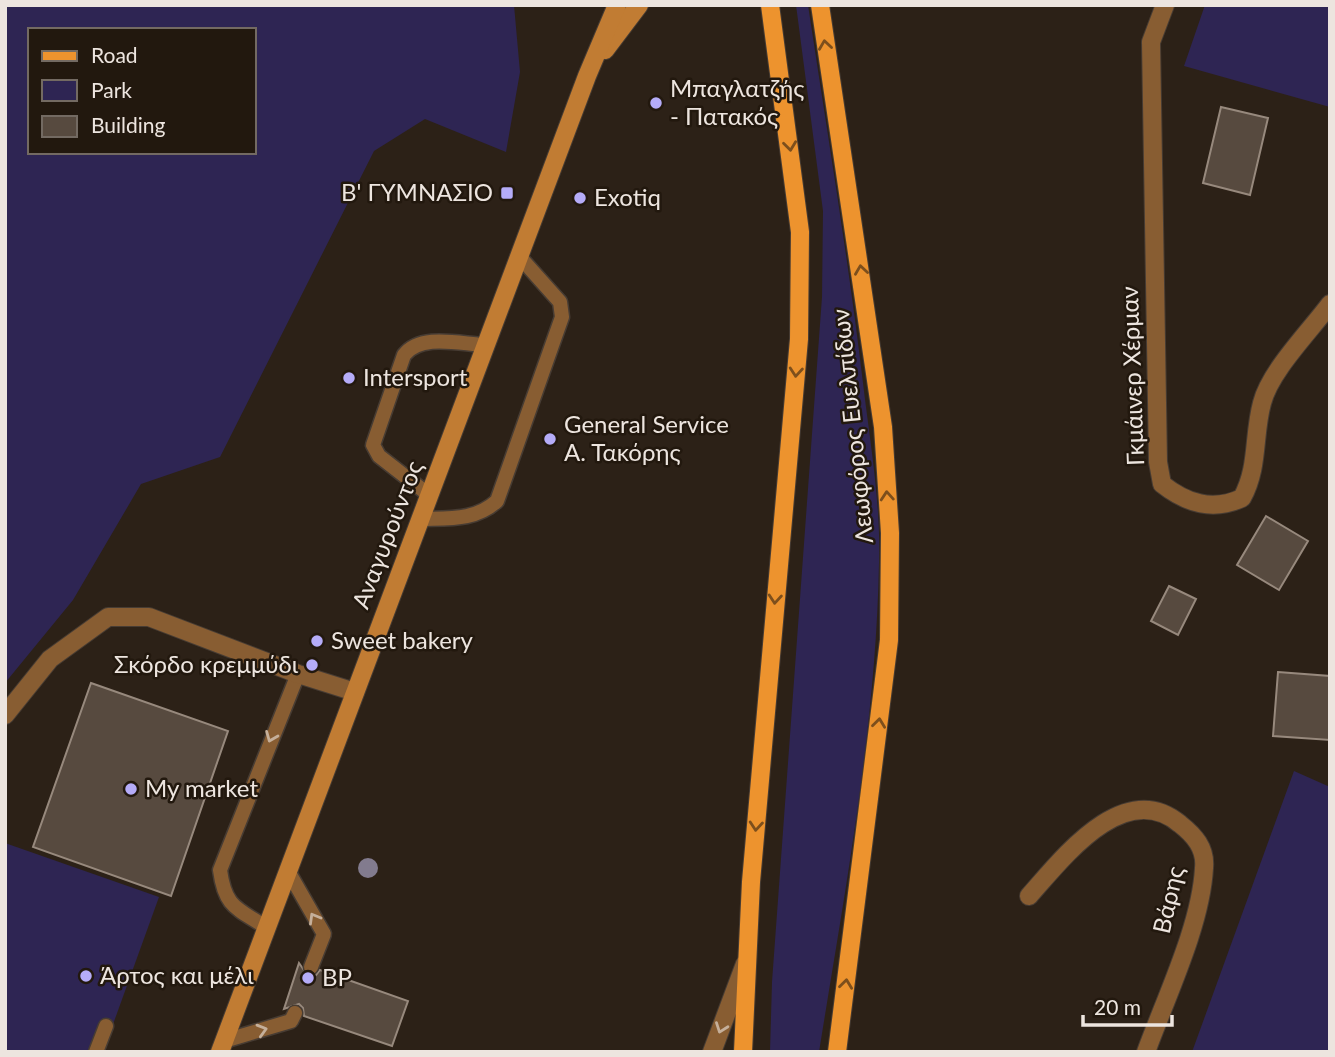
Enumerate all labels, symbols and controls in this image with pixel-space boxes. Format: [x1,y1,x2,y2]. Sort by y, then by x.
legend [28,28,256,154]
one-way arrow [818,40,833,51]
text: Road [91,42,138,67]
place label: Μπαγλατζής - Πατακός [670,73,804,130]
text: Park [91,77,132,102]
marker: Μπαγλατζής - Πατακός [648,95,664,111]
text: Building [91,112,166,137]
one-way arrow [783,140,798,151]
place label: Β' ΓΥΜΝΑΣΙΟ [341,177,493,206]
place label: Exotiq [594,182,661,211]
marker: Β' ΓΥΜΝΑΣΙΟ [499,185,515,201]
marker: Exotiq [572,190,588,206]
one-way arrow [854,264,869,276]
street label: Γκμάινερ Χέρμαν [1114,286,1149,466]
street label: Λεωφόρος Ευελπίδων [825,307,878,545]
place label: Intersport [363,362,468,391]
one-way arrow [789,367,804,378]
marker: Intersport [341,370,357,386]
place label: General Service Α. Τακόρης [564,409,729,466]
marker: General Service Α. Τακόρης [542,431,558,447]
street label: Αναγυρούντος [345,457,428,612]
one-way arrow [880,490,895,501]
one-way arrow [767,593,782,605]
place label: Sweet bakery [331,625,474,654]
marker: Sweet bakery [309,633,325,649]
place label: Σκόρδο κρεμμύδι [114,649,299,678]
marker: Σκόρδο κρεμμύδι [304,657,320,673]
one-way arrow [871,717,886,728]
one-way arrow [266,730,280,742]
place label: My market [145,773,258,802]
marker: My market [123,781,139,797]
one-way arrow [749,820,764,831]
street label: Βάρης [1146,863,1189,936]
one-way arrow [310,913,323,926]
place label: Άρτος και μέλι [100,960,254,989]
place label: BP [322,962,352,991]
marker: Άρτος και μέλι [78,968,94,984]
marker: BP [300,970,316,986]
one-way arrow [838,978,853,990]
scale bar [1083,984,1172,1028]
text: 20 m [1094,994,1141,1019]
one-way arrow [715,1021,729,1033]
one-way arrow [256,1023,268,1038]

